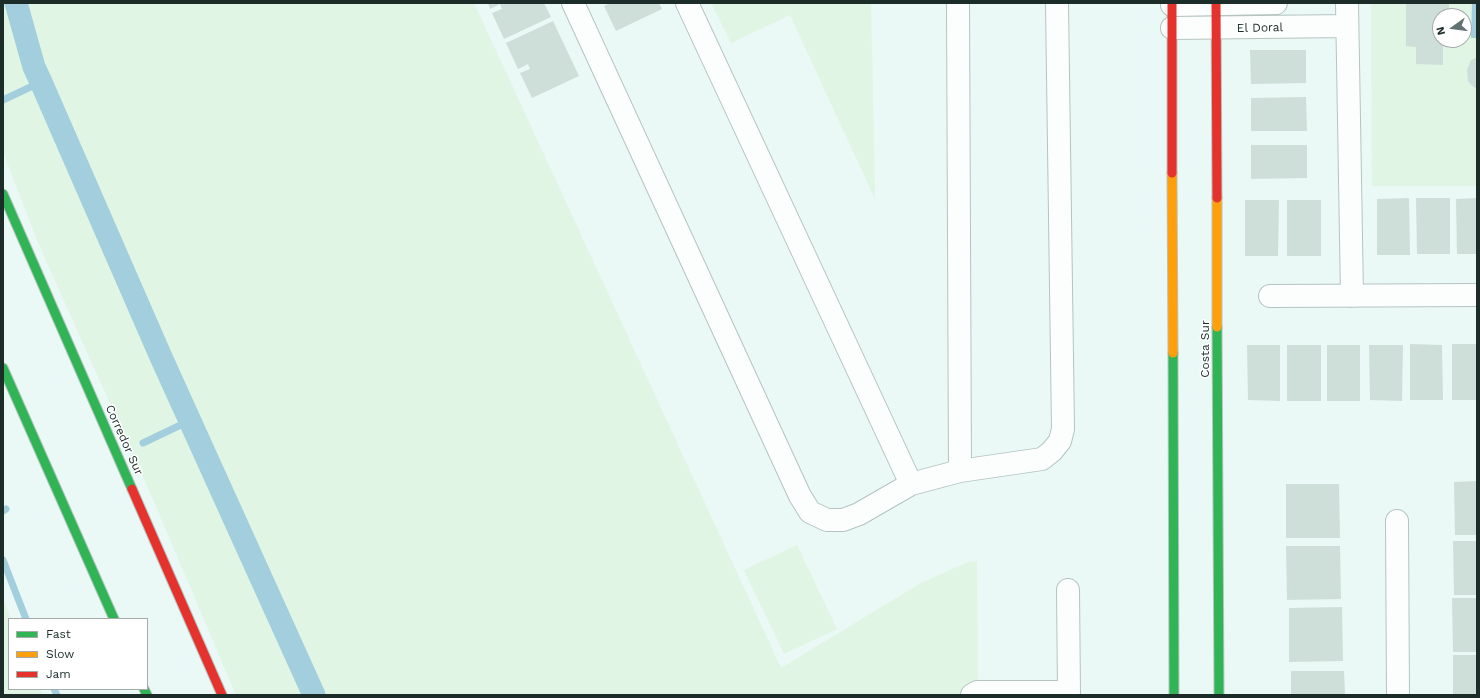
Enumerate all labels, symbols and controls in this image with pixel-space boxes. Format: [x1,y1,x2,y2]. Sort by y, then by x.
north arrow [1432,8,1472,48]
street label: El Doral [1237,20,1283,36]
text: N [1434,25,1448,36]
street label: Costa Sur [1198,320,1212,378]
street label: Corredor Sur [102,403,146,477]
legend [8,618,148,690]
text: Fast [46,627,71,641]
text: Slow [46,647,74,661]
text: Jam [46,667,71,681]

